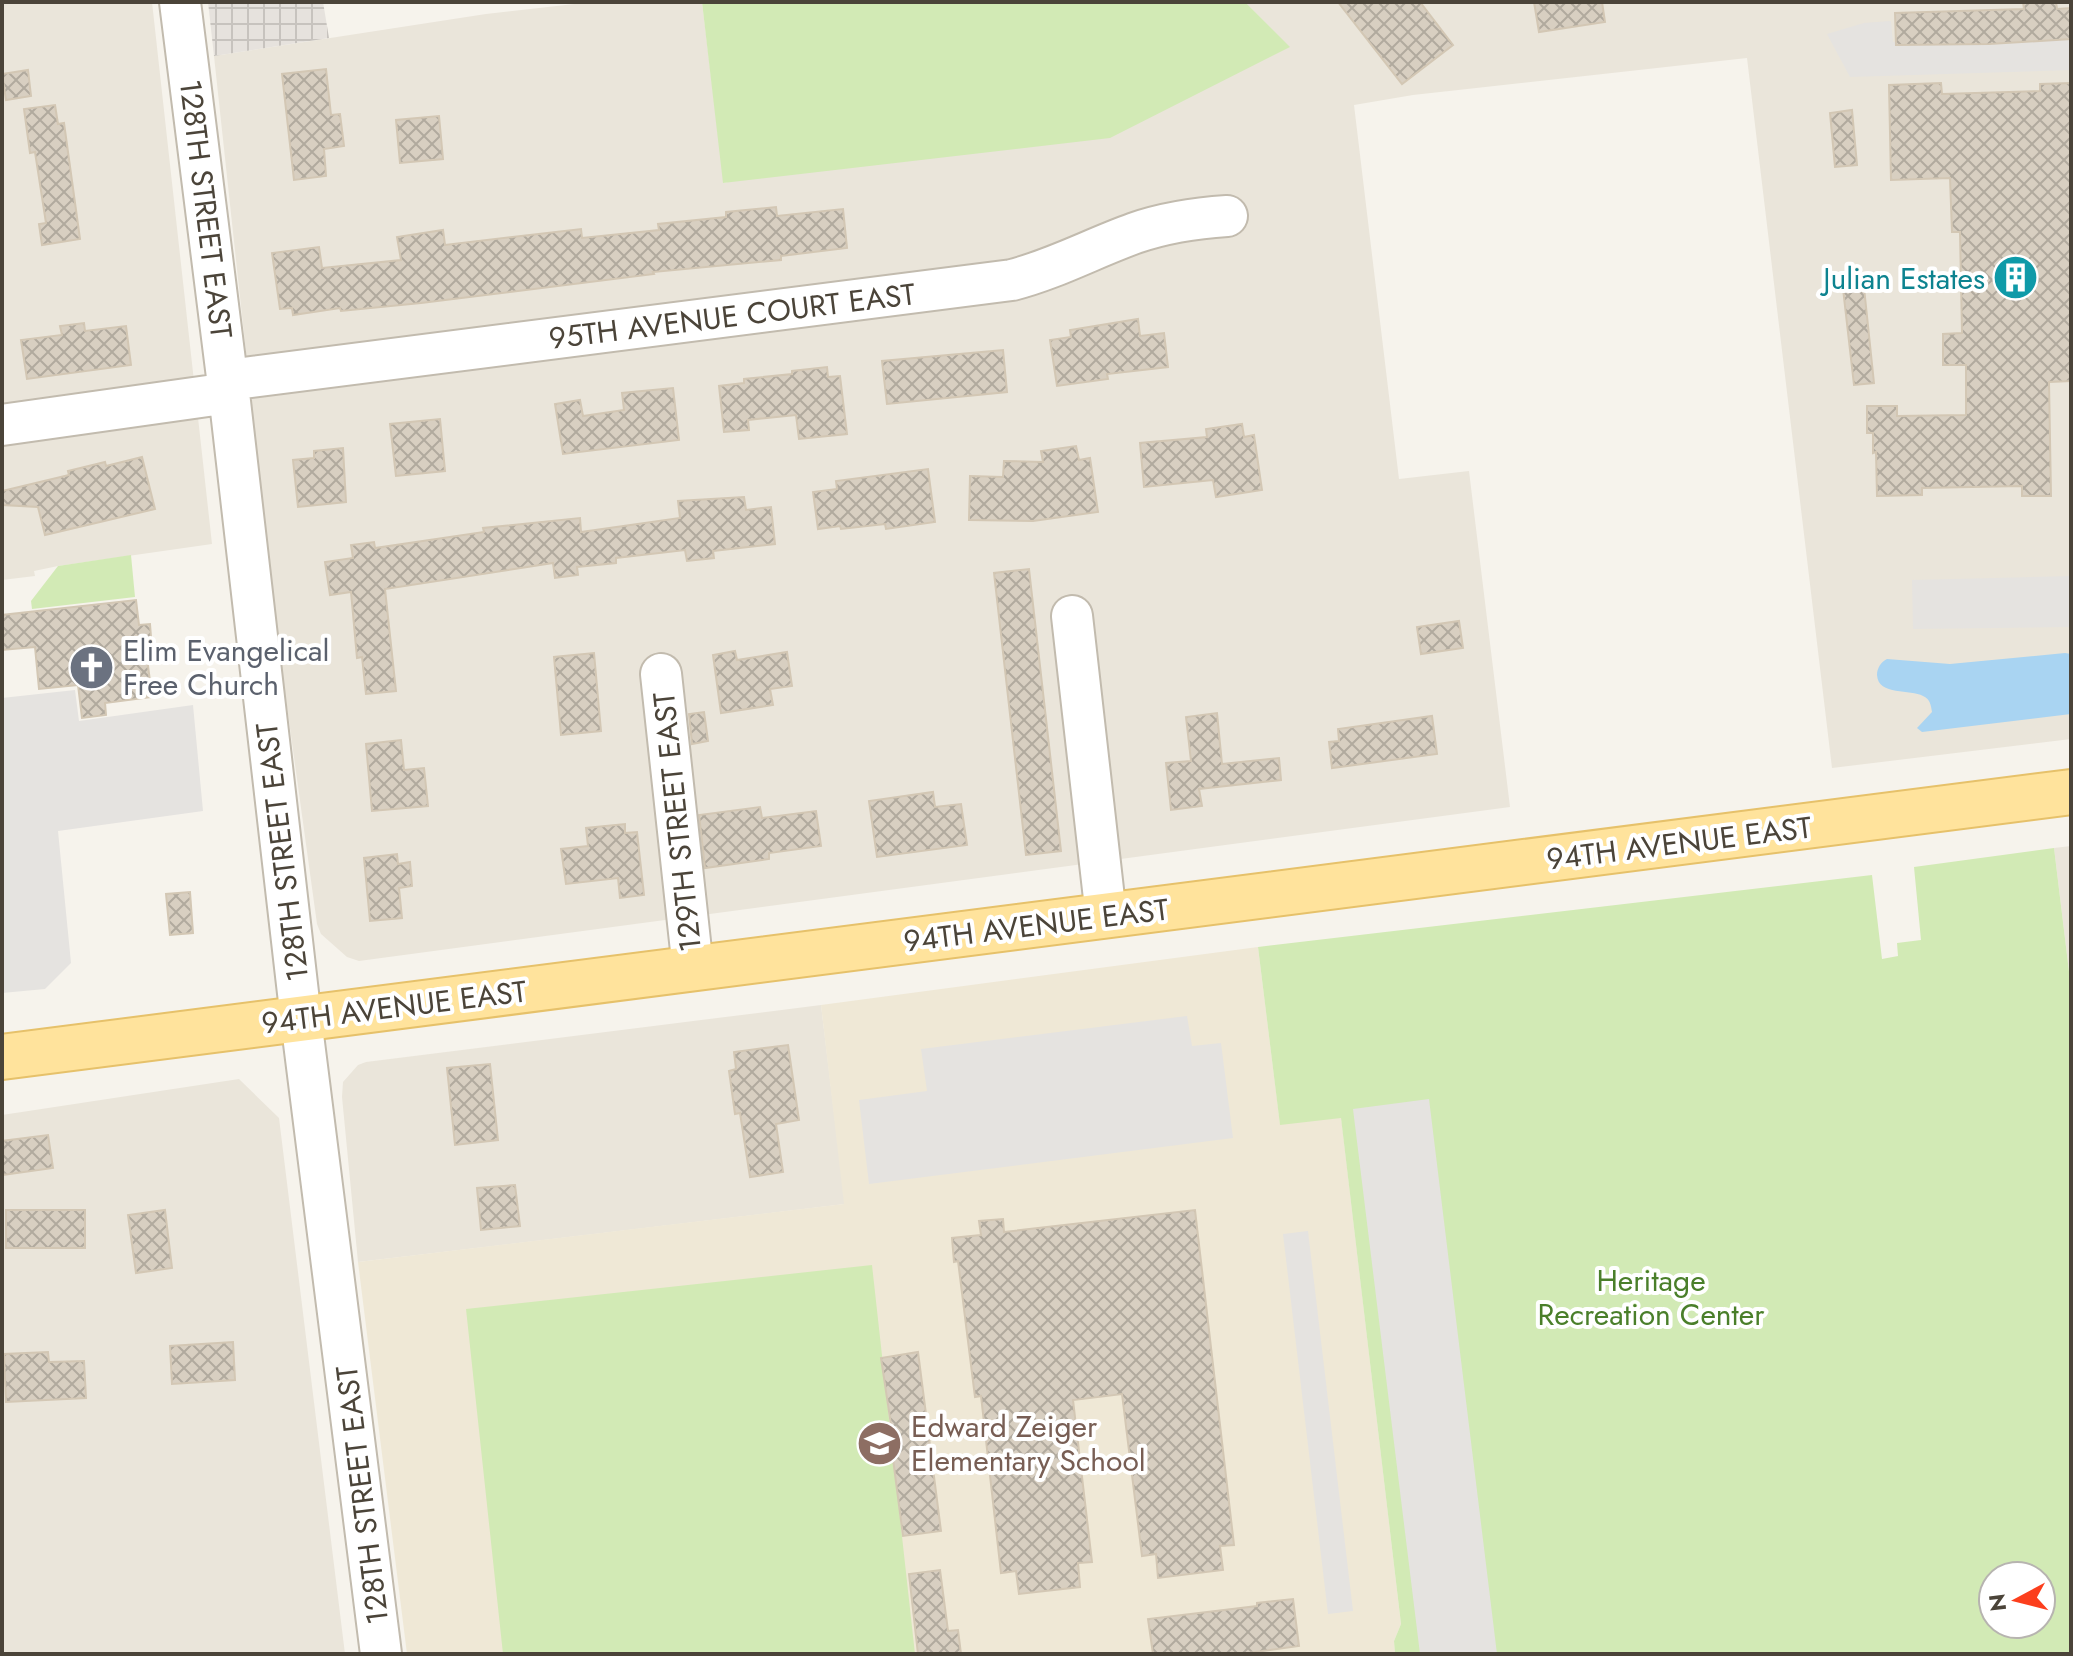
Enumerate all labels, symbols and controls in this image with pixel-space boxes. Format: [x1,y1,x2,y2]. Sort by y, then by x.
street label: 128TH STREET EAST [169,77,243,341]
building icon: Julian Estates [1992,254,2040,302]
place label: Julian Estates [1819,257,1985,300]
street label: 95TH AVENUE COURT EAST [546,272,918,360]
place label: Elim Evangelical Free Church [123,629,329,706]
church icon: Elim Evangelical Free Church [68,643,116,691]
street label: 129TH STREET EAST [642,690,712,954]
street label: 128TH STREET EAST [245,720,319,984]
street label: 94TH AVENUE EAST [1544,805,1814,881]
street label: 94TH AVENUE EAST [901,887,1171,963]
street label: 94TH AVENUE EAST [259,969,529,1045]
park label: Heritage Recreation Center [1537,1259,1765,1336]
street label: 128TH STREET EAST [325,1363,399,1627]
place label: Edward Zeiger Elementary School [911,1405,1146,1482]
school or university icon: Edward Zeiger Elementary School [856,1419,904,1467]
north arrow [1977,1560,2057,1640]
text: N [1980,1592,2014,1613]

